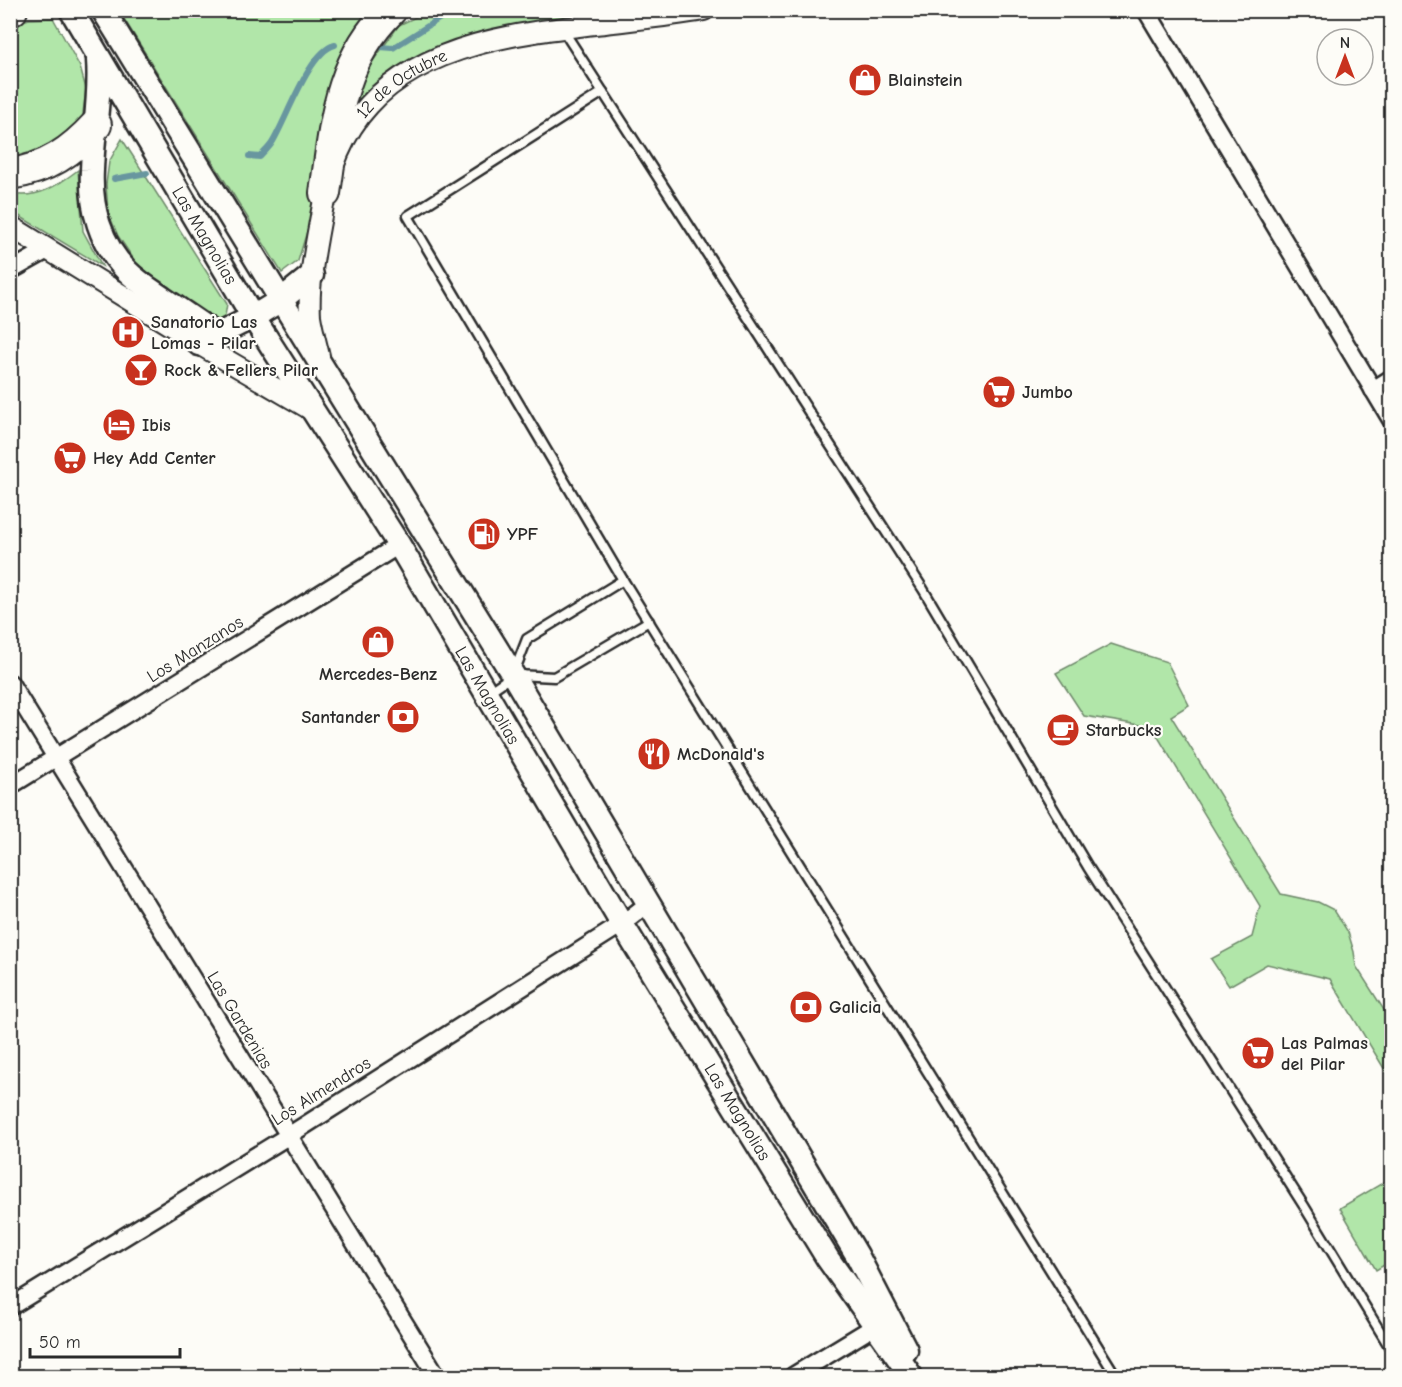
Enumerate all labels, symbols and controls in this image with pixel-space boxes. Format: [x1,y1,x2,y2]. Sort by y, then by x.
north arrow [1315,27,1375,87]
text: N [1340,34,1350,52]
street label: 12 de Octubre [352,45,450,123]
shop icon: Blainstein [847,62,883,98]
place label: Blainstein [888,70,963,91]
street label: Las Magnolias [167,183,241,288]
place label: Sanatorio Las Lomas - Pilar [151,312,257,354]
hospital icon: Sanatorio Las Lomas - Pilar [110,314,146,350]
bar icon: Rock & Fellers Pilar [123,352,159,388]
place label: Rock & Fellers Pilar [164,360,319,381]
supermarket icon: Jumbo [981,374,1017,410]
place label: Jumbo [1022,382,1073,403]
hotel icon: Ibis [101,407,137,443]
place label: Ibis [142,415,171,436]
supermarket icon: Hey Add Center [52,440,88,476]
place label: Hey Add Center [93,448,216,469]
fuel station icon: YPF [466,516,502,552]
place label: YPF [507,524,538,545]
street label: Los Manzanos [143,612,247,687]
shop icon: Mercedes-Benz [360,624,396,660]
street label: Las Magnolias [450,643,524,748]
place label: Mercedes-Benz [319,664,437,685]
bank icon: Santander [385,699,421,735]
place label: Santander [301,707,381,728]
cafe icon: Starbucks [1045,712,1081,748]
place label: Starbucks [1086,720,1162,741]
restaurant icon: McDonald's [636,736,672,772]
place label: McDonald's [677,744,765,765]
street label: Las Gardenias [202,968,277,1073]
bank icon: Galicia [788,989,824,1025]
place label: Galicia [829,997,881,1018]
place label: Las Palmas del Pilar [1281,1033,1368,1075]
supermarket icon: Las Palmas del Pilar [1240,1035,1276,1071]
street label: Los Almendros [268,1053,375,1130]
street label: Las Magnolias [699,1060,775,1164]
scale bar [30,1321,180,1359]
text: 50 m [39,1332,81,1353]

